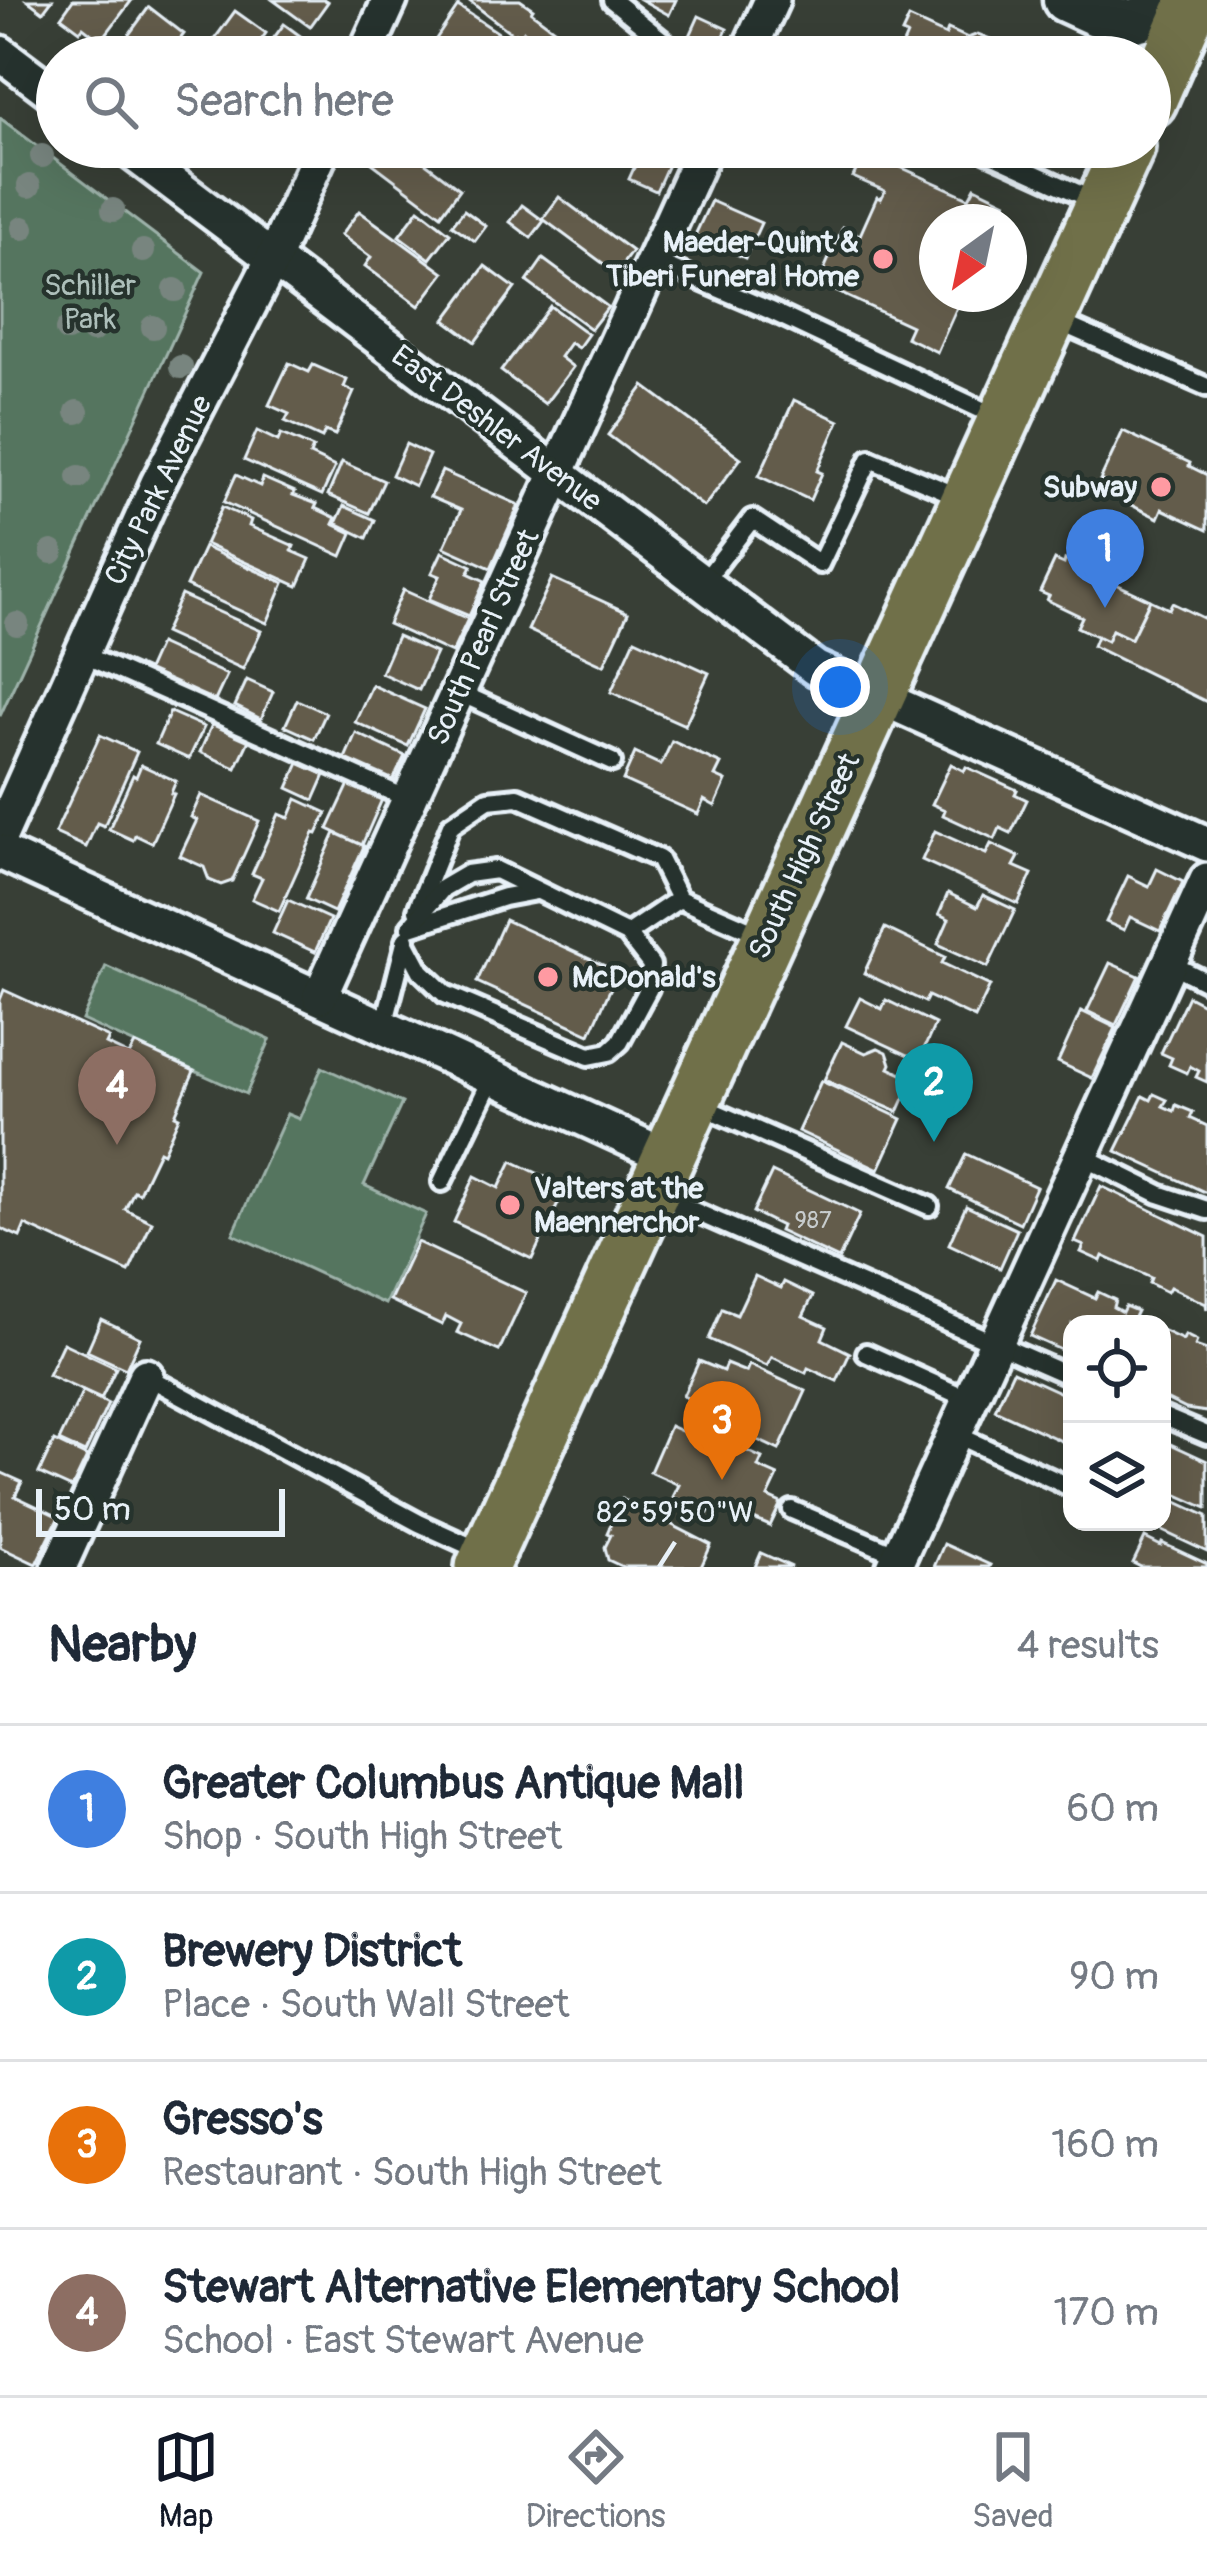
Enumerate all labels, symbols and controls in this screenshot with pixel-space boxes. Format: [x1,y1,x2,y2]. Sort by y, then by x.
search box [36,36,1171,168]
icon: search [78,69,144,135]
text: Search here [174,74,394,130]
north arrow [919,204,1027,312]
place label: Maeder-Quint & Tiberi Funeral Home [605,224,860,295]
marker: Maeder-Quint & Tiberi Funeral Home [870,246,896,272]
park label: Schiller Park [44,267,136,338]
street label: East Deshler Avenue [384,337,609,520]
street label: City Park Avenue [97,389,220,591]
place label: Subway [1043,469,1137,506]
marker: Subway [1148,474,1174,500]
pin: 1 [1066,509,1144,608]
street label: South Pearl Street [419,523,548,751]
your location [810,657,870,717]
street label: South High Street [741,747,869,965]
place label: McDonald's [572,959,716,996]
marker: McDonald's [535,964,561,990]
pin: 2 [895,1043,973,1142]
pin: 4 [78,1046,156,1145]
place label: Valters at the Maennerchor [534,1170,704,1241]
marker: Valters at the Maennerchor [497,1192,523,1218]
house number: 987 [794,1206,832,1235]
map controls [1063,1315,1171,1531]
button: locate [1063,1315,1171,1423]
pin: 3 [683,1381,761,1480]
button: layers [1063,1423,1171,1531]
scale bar [36,1483,285,1536]
text: 50 m [54,1489,131,1530]
text: 82°59'50"W [596,1494,754,1531]
text: Nearby [48,1613,196,1677]
text: 4 results [1017,1621,1159,1670]
text: Greater Columbus Antique Mall [162,1756,744,1812]
text: 1 [79,1784,95,1833]
text: 60 m [1067,1784,1159,1833]
text: Shop · South High Street [162,1812,562,1861]
text: Brewery District [162,1924,462,1980]
text: 2 [76,1952,98,2001]
text: 90 m [1069,1952,1159,2001]
text: Place · South Wall Street [162,1980,570,2029]
text: Gresso's [162,2092,323,2148]
text: 3 [76,2120,98,2169]
text: 160 m [1051,2120,1159,2169]
text: Restaurant · South High Street [162,2148,662,2197]
text: Stewart Alternative Elementary School [162,2260,900,2316]
text: 4 [76,2288,98,2337]
text: 170 m [1053,2288,1159,2337]
text: School · East Stewart Avenue [162,2316,644,2365]
tab: Map [153,2424,219,2537]
tab: Directions [526,2424,666,2537]
tab: Saved [972,2424,1054,2537]

